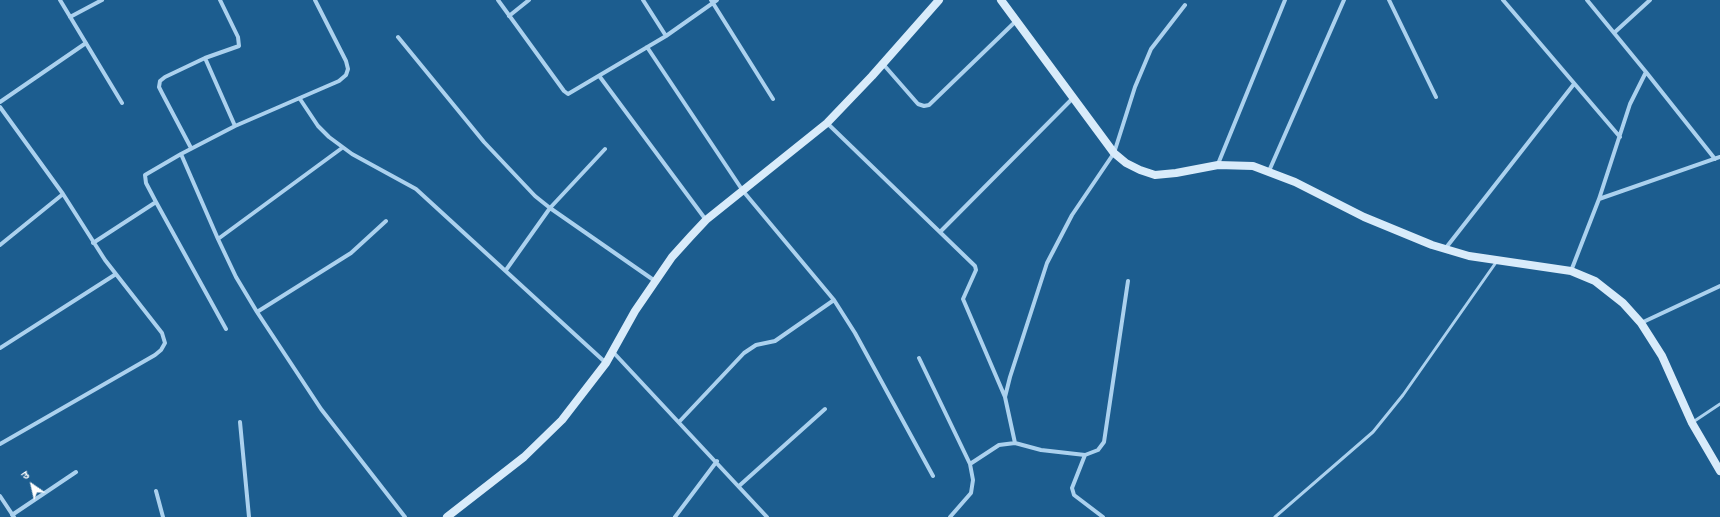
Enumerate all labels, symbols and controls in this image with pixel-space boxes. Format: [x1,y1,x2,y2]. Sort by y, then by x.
north arrow [12,465,52,505]
text: उ [19,467,31,482]

